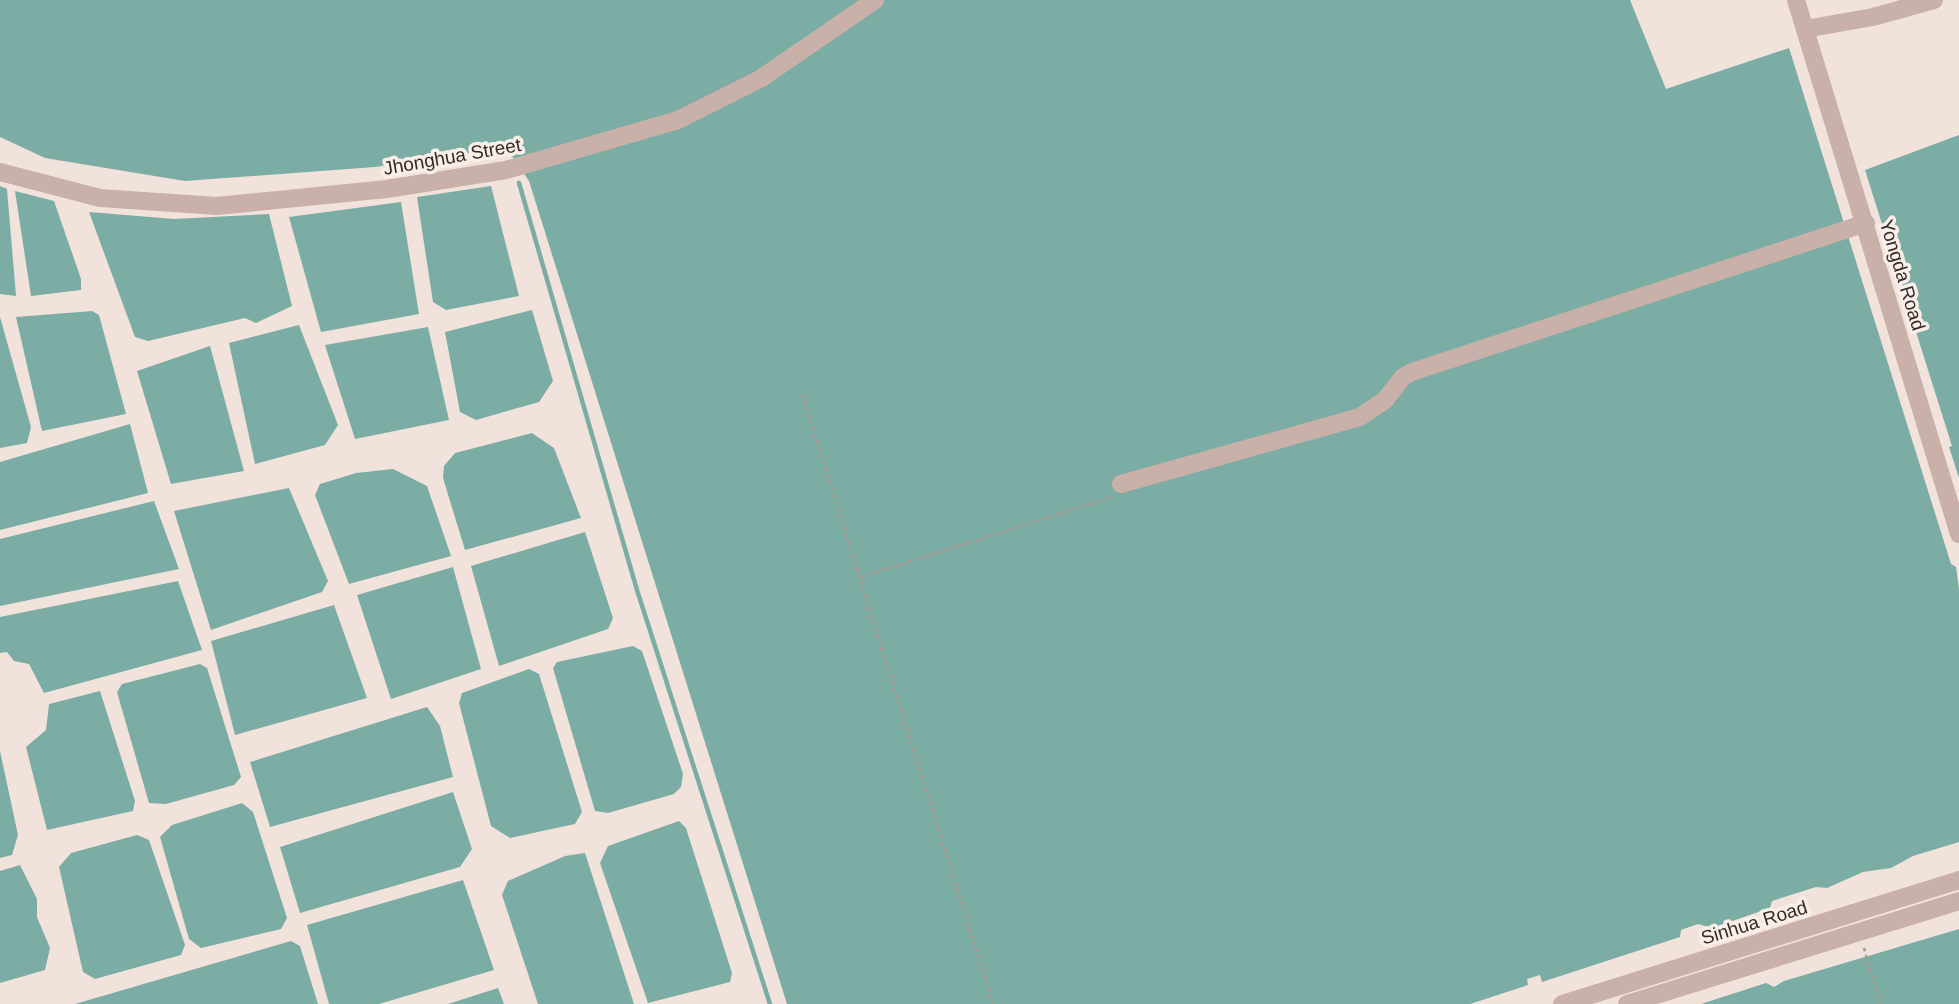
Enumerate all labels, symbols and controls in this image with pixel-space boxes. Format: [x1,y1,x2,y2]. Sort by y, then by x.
street label: Jhonghua Street [382,134,523,179]
street label: Yongda Road [1876,217,1929,333]
street label: Sinhua Road [1699,896,1810,949]

